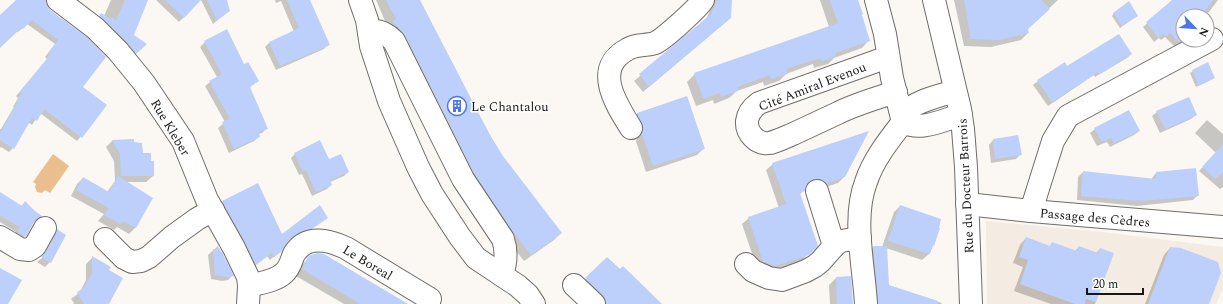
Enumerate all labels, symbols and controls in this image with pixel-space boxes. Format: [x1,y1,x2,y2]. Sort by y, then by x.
north arrow [1175,8,1215,48]
text: N [1194,24,1213,40]
street label: Cité Amiral Evenou [755,57,869,117]
street label: Rue Kleber [145,95,195,160]
building icon: Le Chantalou [446,95,468,117]
place label: Le Chantalou [471,97,549,117]
street label: Rue du Docteur Barrois [952,118,980,254]
street label: Passage des Cèdres [1039,203,1151,233]
street label: Le Boreal [339,240,396,286]
scale bar [1087,270,1143,296]
text: 20 m [1093,275,1118,294]

